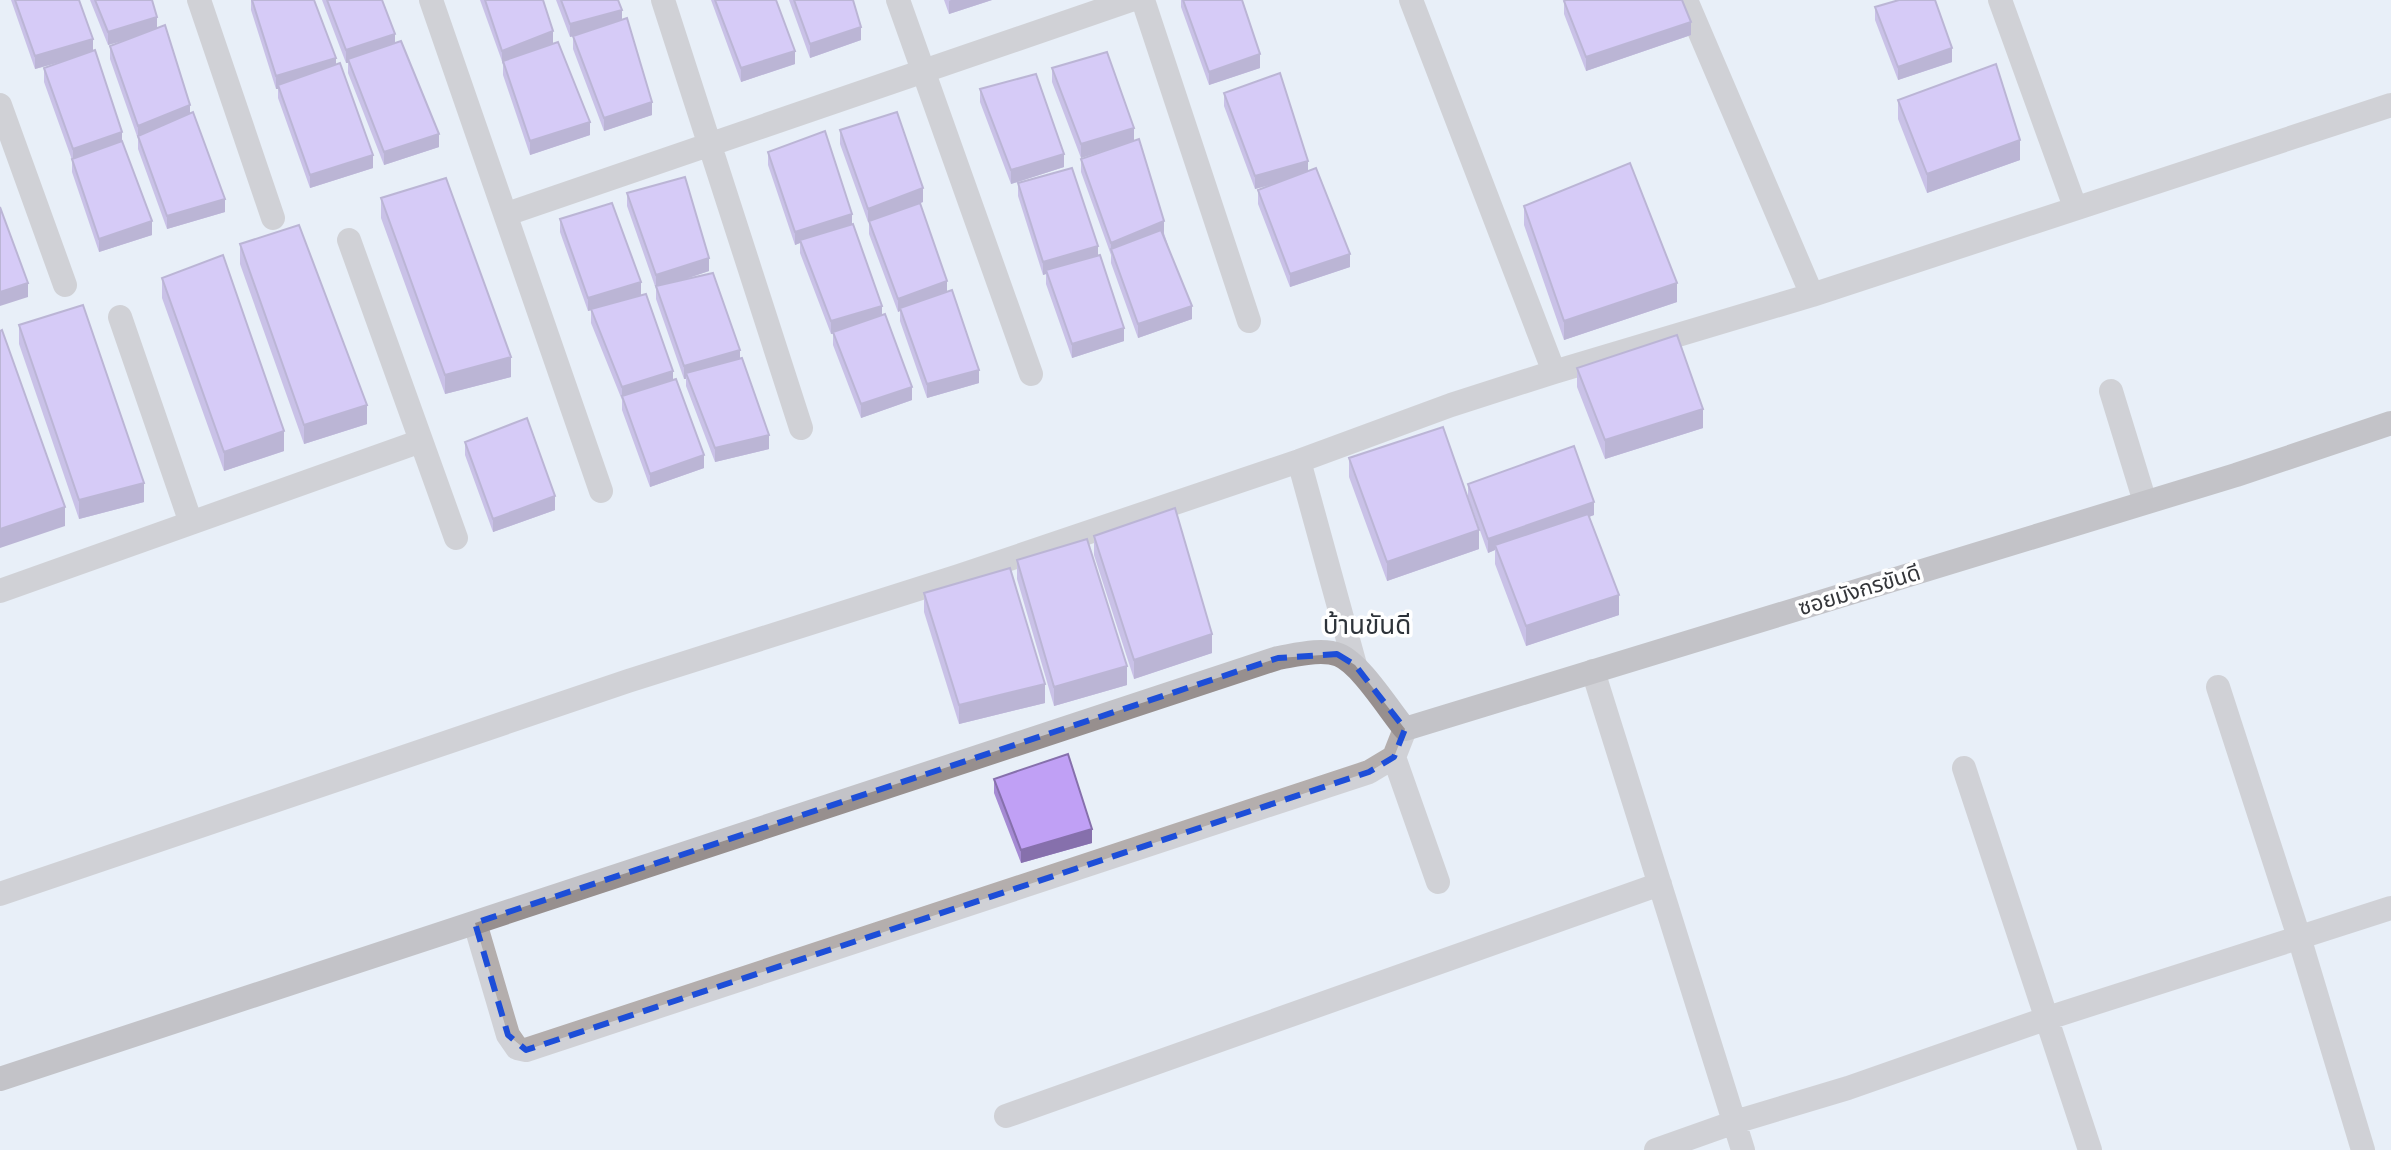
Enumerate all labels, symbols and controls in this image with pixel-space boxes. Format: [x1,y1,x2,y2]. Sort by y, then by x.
street label: ซอยมังกรขันดี [1794,557,1924,621]
district label: บ้านขันดี [1323,607,1411,641]

